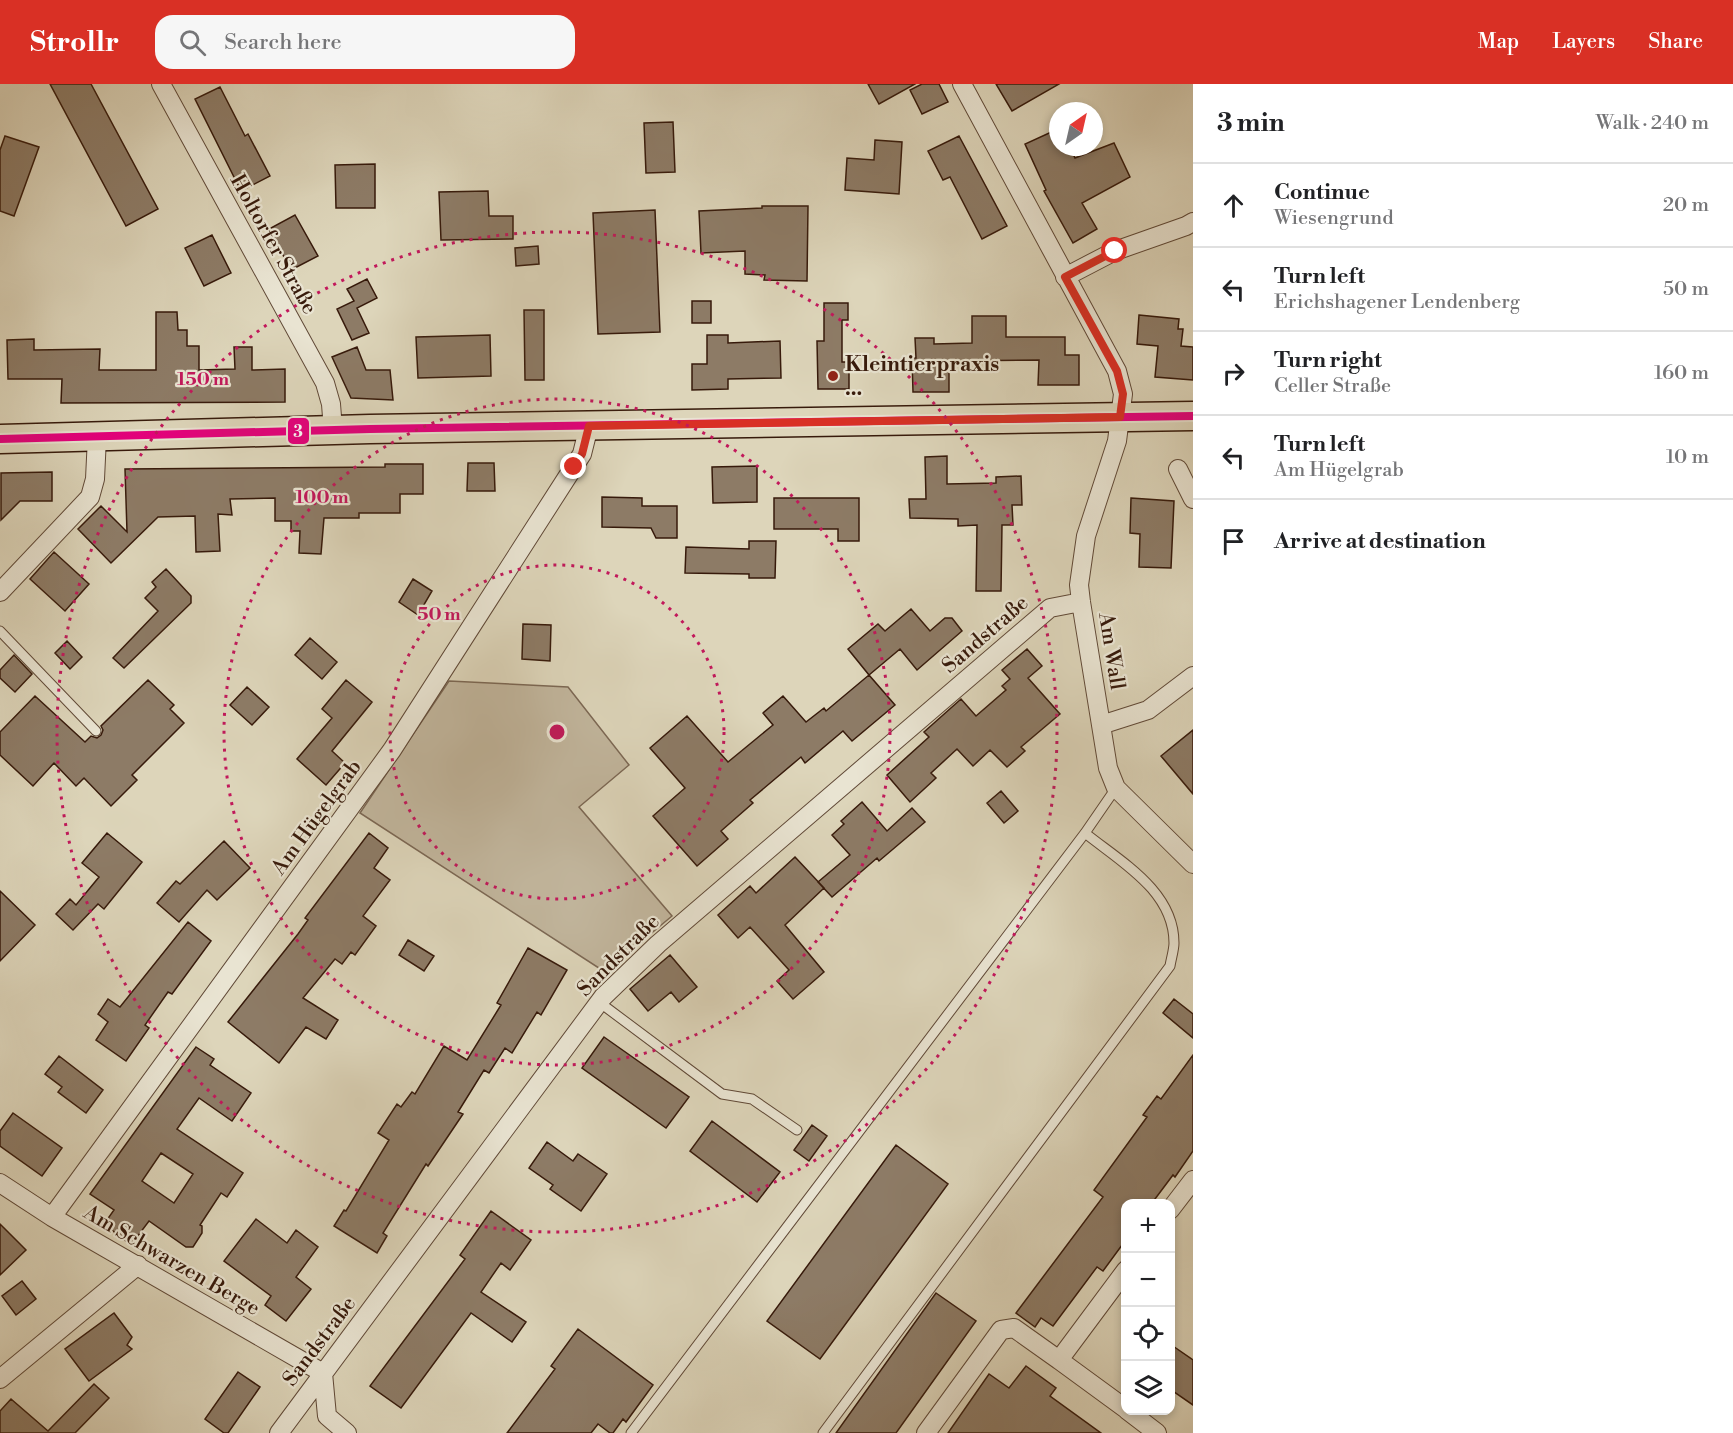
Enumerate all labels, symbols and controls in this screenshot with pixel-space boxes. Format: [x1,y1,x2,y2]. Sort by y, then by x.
search box [155,15,575,69]
text: Strollr [30,25,119,60]
icon: search [176,26,209,59]
text: Search here [224,29,342,56]
text: Map [1478,29,1519,55]
text: Layers [1552,29,1615,55]
text: Share [1648,29,1703,55]
north arrow [1049,102,1103,156]
text: 3 min [1217,107,1285,139]
text: Walk · 240 m [1596,111,1709,136]
street label: Holtorfer Straße [224,170,322,319]
text: Continue [1274,179,1370,206]
icon: ahead [1217,189,1250,222]
text: 20 m [1663,193,1709,218]
text: Wiesengrund [1274,206,1394,231]
route start [1101,237,1127,263]
text: Turn left [1274,263,1365,290]
icon: left [1217,273,1250,306]
text: 50 m [1663,277,1709,302]
text: Erichshagener Lendenberg [1274,290,1520,315]
text: Turn right [1274,347,1382,374]
place label: Kleintierpraxis ... [845,352,999,402]
icon: right [1217,357,1250,390]
text: 160 m [1654,361,1709,386]
text: 150 m [177,368,230,391]
marker: Kleintierpraxis ... [826,369,840,383]
text: Celler Straße [1274,374,1391,399]
line badge: 3 [287,417,310,445]
text: 3 [293,422,303,442]
text: Turn left [1274,431,1365,458]
icon: left [1217,441,1250,474]
text: 10 m [1666,445,1709,470]
route end [560,453,586,479]
text: Am Hügelgrab [1274,458,1404,483]
text: 100 m [295,486,349,509]
icon: arrive [1217,525,1250,558]
text: Arrive at destination [1274,528,1486,555]
street label: Sandstraße [937,590,1034,679]
text: 50 m [417,603,461,626]
street label: Am Wall [1092,610,1130,692]
centre of rings [547,722,567,742]
street label: Am Hügelgrab [266,755,367,881]
street label: Sandstraße [572,909,665,1002]
street label: Am Schwarzen Berge [78,1199,264,1322]
map controls [1121,1199,1175,1415]
button: + [1121,1199,1175,1253]
button: − [1121,1253,1175,1307]
street label: Sandstraße [278,1291,362,1392]
button: locate [1121,1307,1175,1361]
button: layers [1121,1361,1175,1415]

